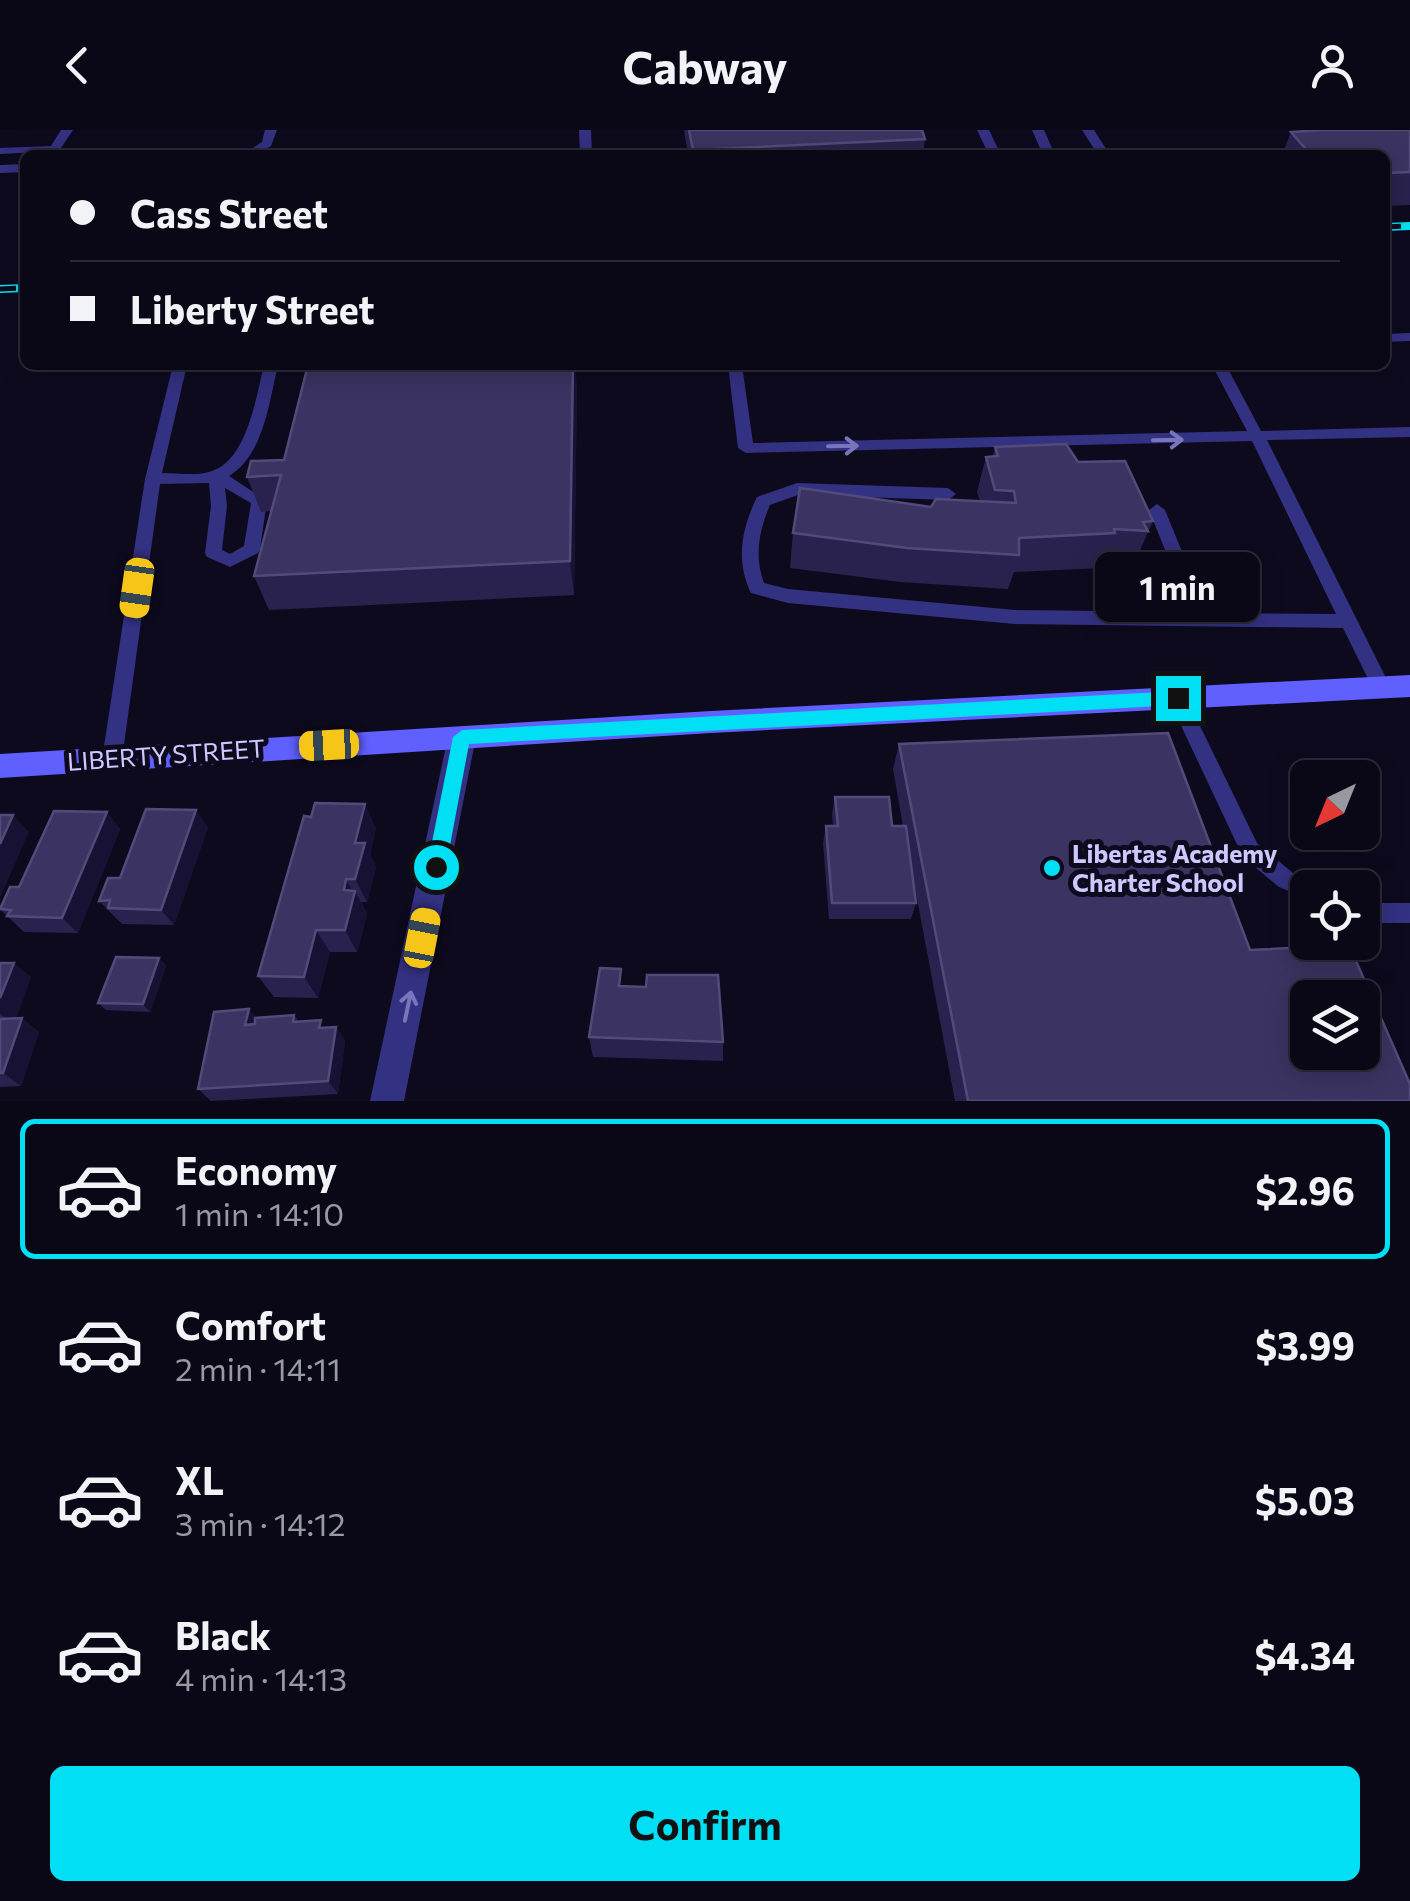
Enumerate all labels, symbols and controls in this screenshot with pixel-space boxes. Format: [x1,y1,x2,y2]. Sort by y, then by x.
icon: back [50,38,105,93]
text: Cabway [622,38,788,93]
icon: person [1305,38,1360,93]
text: Cass Street [130,189,328,236]
text: Liberty Street [130,285,375,332]
one-way arrow [1152,430,1184,450]
one-way arrow [827,437,859,456]
callout: 1 min [1096,553,1260,623]
car [118,556,156,620]
text: 1 min [1140,567,1215,607]
route end [1156,676,1201,721]
car [298,728,360,762]
street label: LIBERTY STREET [66,732,266,776]
north arrow [1290,760,1380,850]
map controls [1290,760,1380,1070]
place label: Libertas Academy Charter School [1072,838,1278,897]
route start [414,845,459,890]
marker: Libertas Academy Charter School [1041,857,1063,879]
button: locate [1290,870,1380,960]
car [402,906,442,970]
button: layers [1290,980,1380,1070]
one-way arrow [399,991,418,1023]
icon: car [55,1144,145,1234]
text: Economy [175,1146,337,1193]
text: $2.96 [1255,1166,1355,1213]
text: 1 min · 14:10 [175,1193,344,1233]
icon: car [55,1299,145,1389]
text: Comfort [175,1301,326,1348]
text: $3.99 [1255,1321,1355,1368]
text: 2 min · 14:11 [175,1348,341,1388]
icon: car [55,1454,145,1544]
text: XL [175,1456,224,1503]
text: $5.03 [1255,1476,1355,1523]
text: 3 min · 14:12 [175,1503,346,1543]
icon: car [55,1609,145,1699]
text: Black [175,1611,271,1658]
text: $4.34 [1255,1631,1355,1678]
text: 4 min · 14:13 [175,1658,347,1698]
button: Confirm [50,1766,1360,1881]

